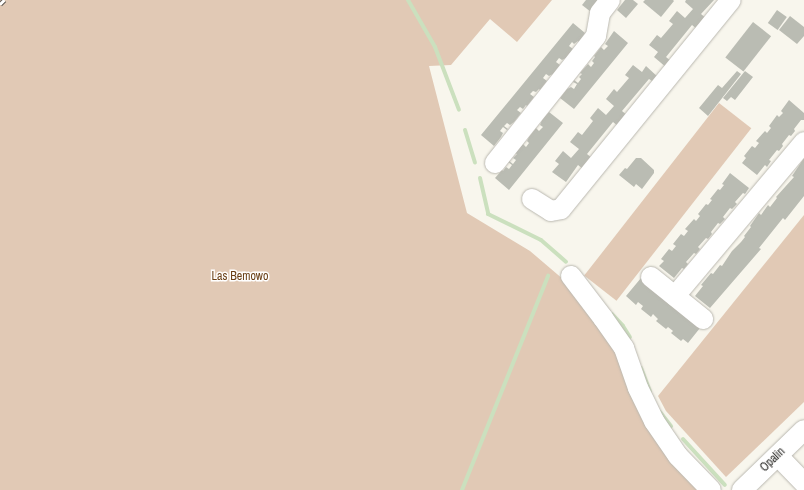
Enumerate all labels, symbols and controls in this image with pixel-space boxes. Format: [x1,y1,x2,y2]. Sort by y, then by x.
park label: Las Bemowo [212,270,268,284]
street label: Opalin [758,445,788,475]

